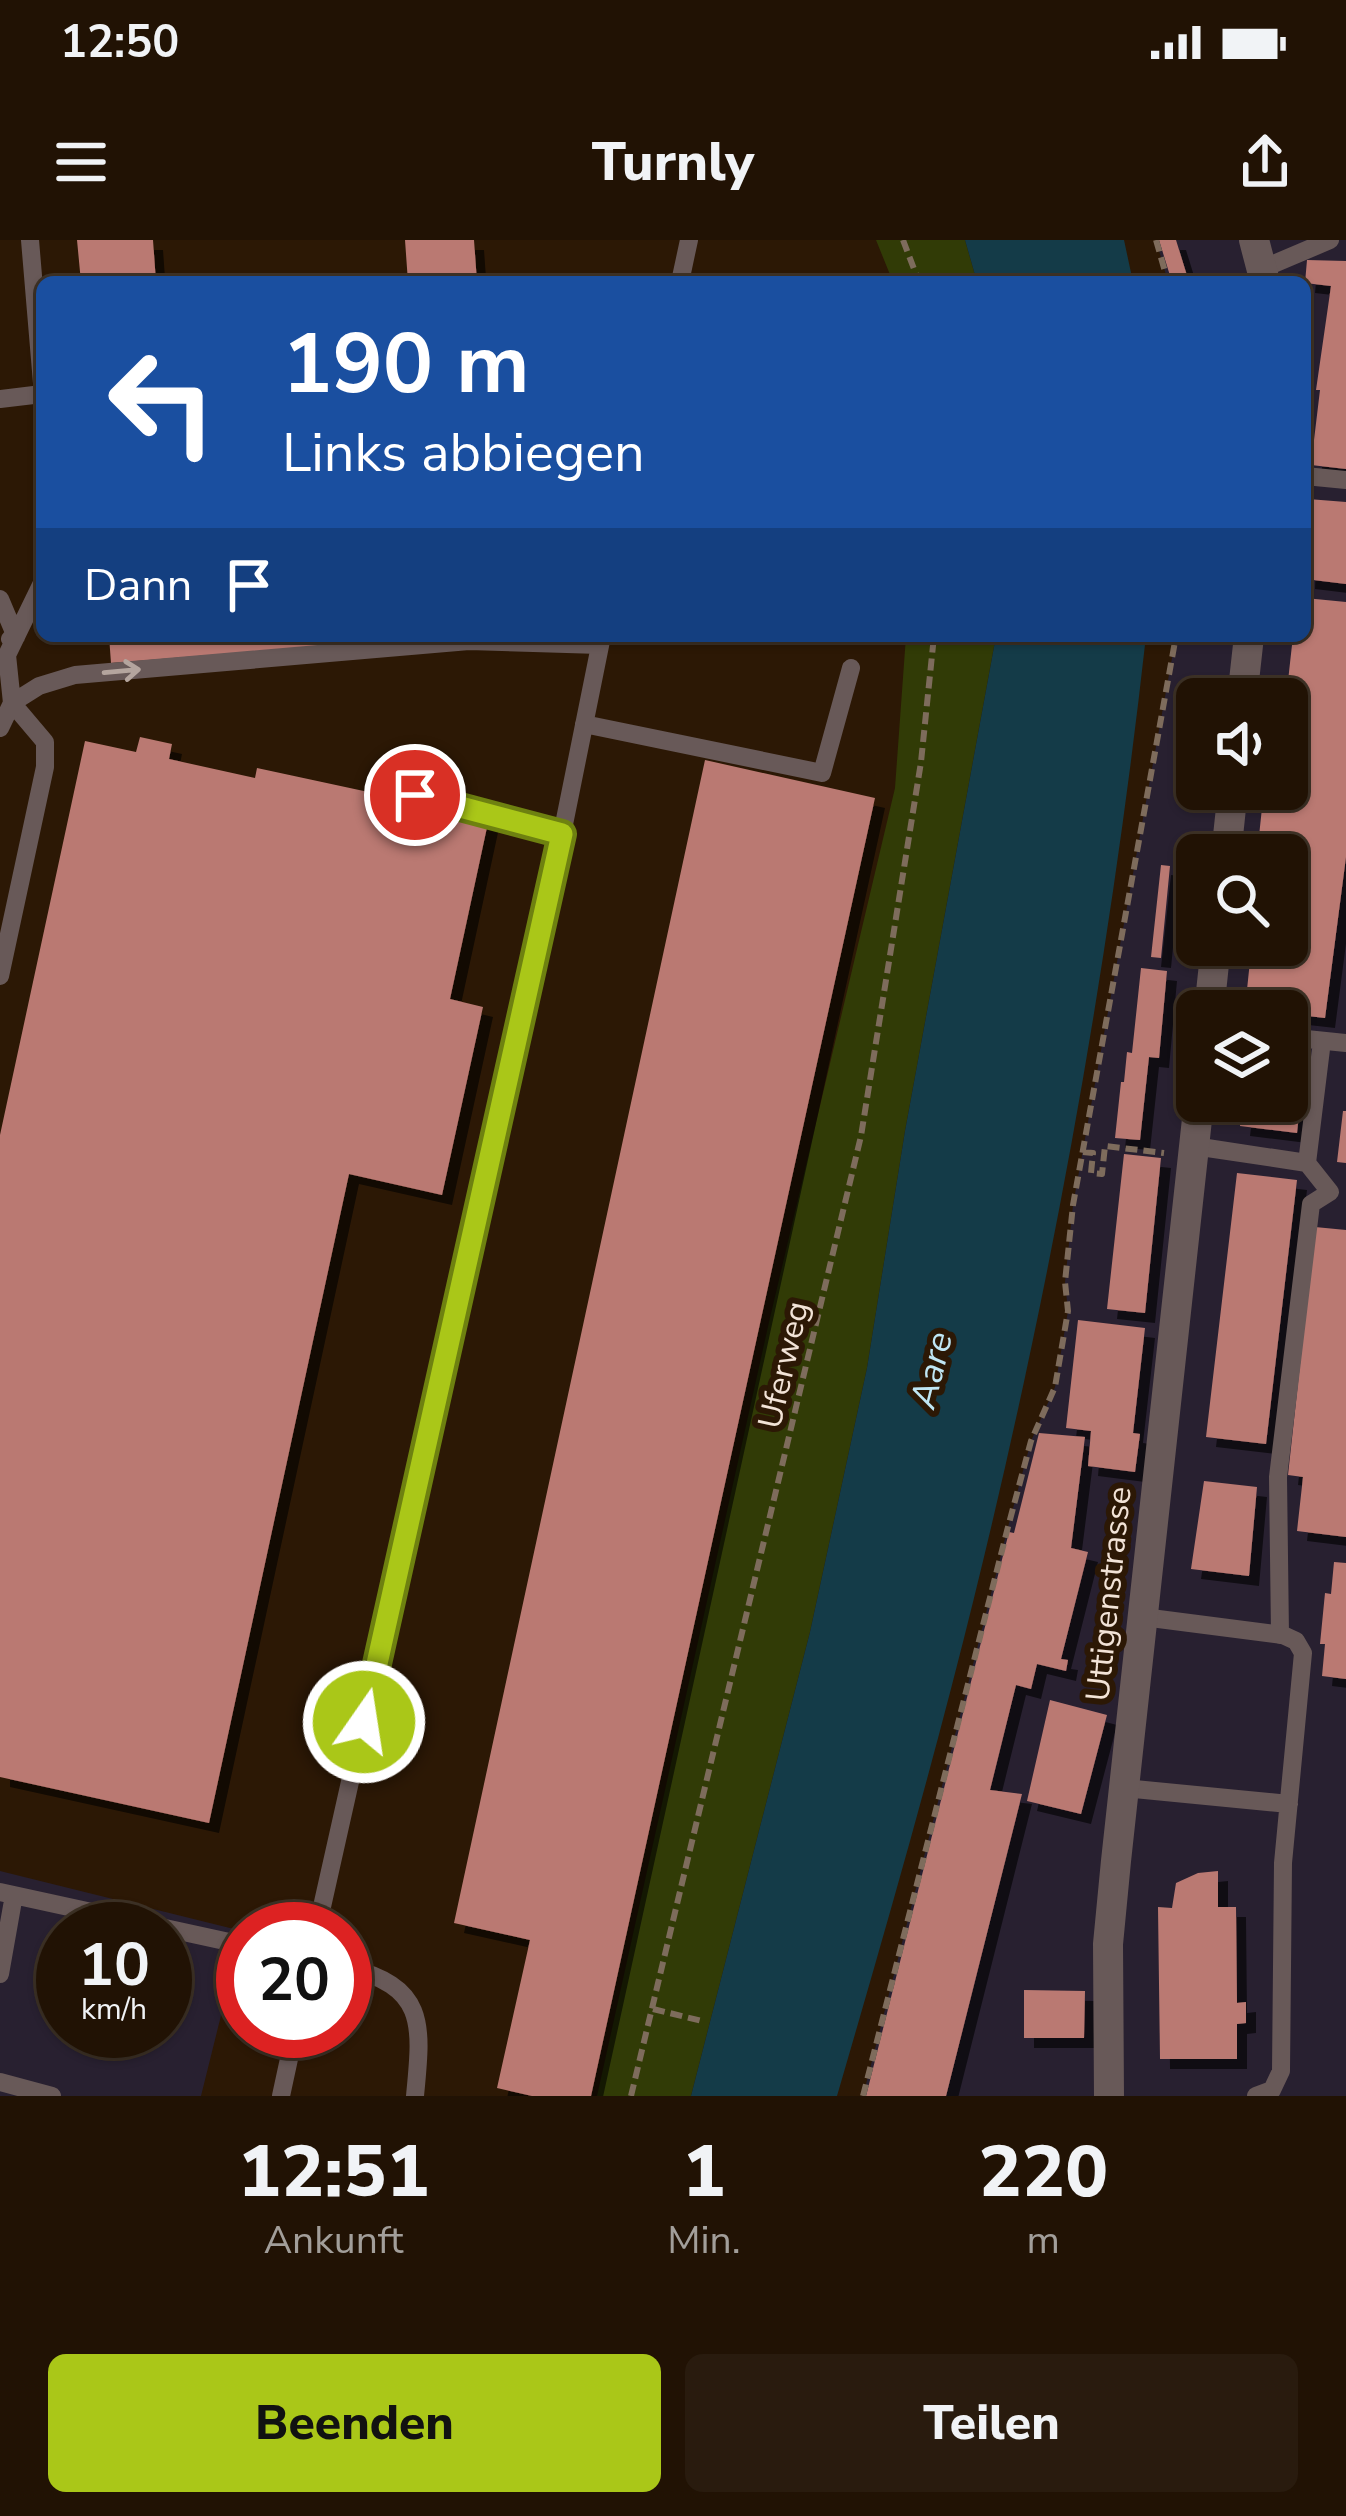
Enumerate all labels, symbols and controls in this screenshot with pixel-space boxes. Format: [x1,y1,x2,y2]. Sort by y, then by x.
text: 12:50 [60,12,179,73]
text: Turnly [592,125,754,199]
icon: menu [48,129,114,195]
icon: share [1232,129,1298,195]
text: 190 m [282,307,530,422]
icon: left [84,324,240,480]
text: Links abbiegen [282,416,645,490]
icon: arrive [216,552,282,618]
text: Dann [84,555,192,616]
one-way arrow [102,659,141,682]
map controls [1176,678,1308,1122]
button: sound [1176,678,1308,810]
pin [364,744,466,846]
icon: arrive [382,762,448,828]
button: search [1176,834,1308,966]
button: layers [1176,990,1308,1122]
street label: Uferweg [748,1297,820,1433]
water label: Aare [899,1327,965,1414]
street label: Uttigenstrasse [1075,1484,1143,1704]
position arrow [301,1659,427,1785]
speed limit sign: 20 [216,1902,372,2058]
text: 10 [78,1924,150,2006]
text: km/h [81,1989,147,2030]
text: 12:51 [238,2123,429,2221]
text: 1 [682,2123,726,2221]
text: 220 [979,2123,1108,2221]
text: Ankunft [264,2214,404,2267]
text: Min. [667,2214,741,2267]
text: m [1027,2214,1060,2267]
button: Beenden [48,2354,661,2492]
button: Teilen [685,2354,1298,2492]

